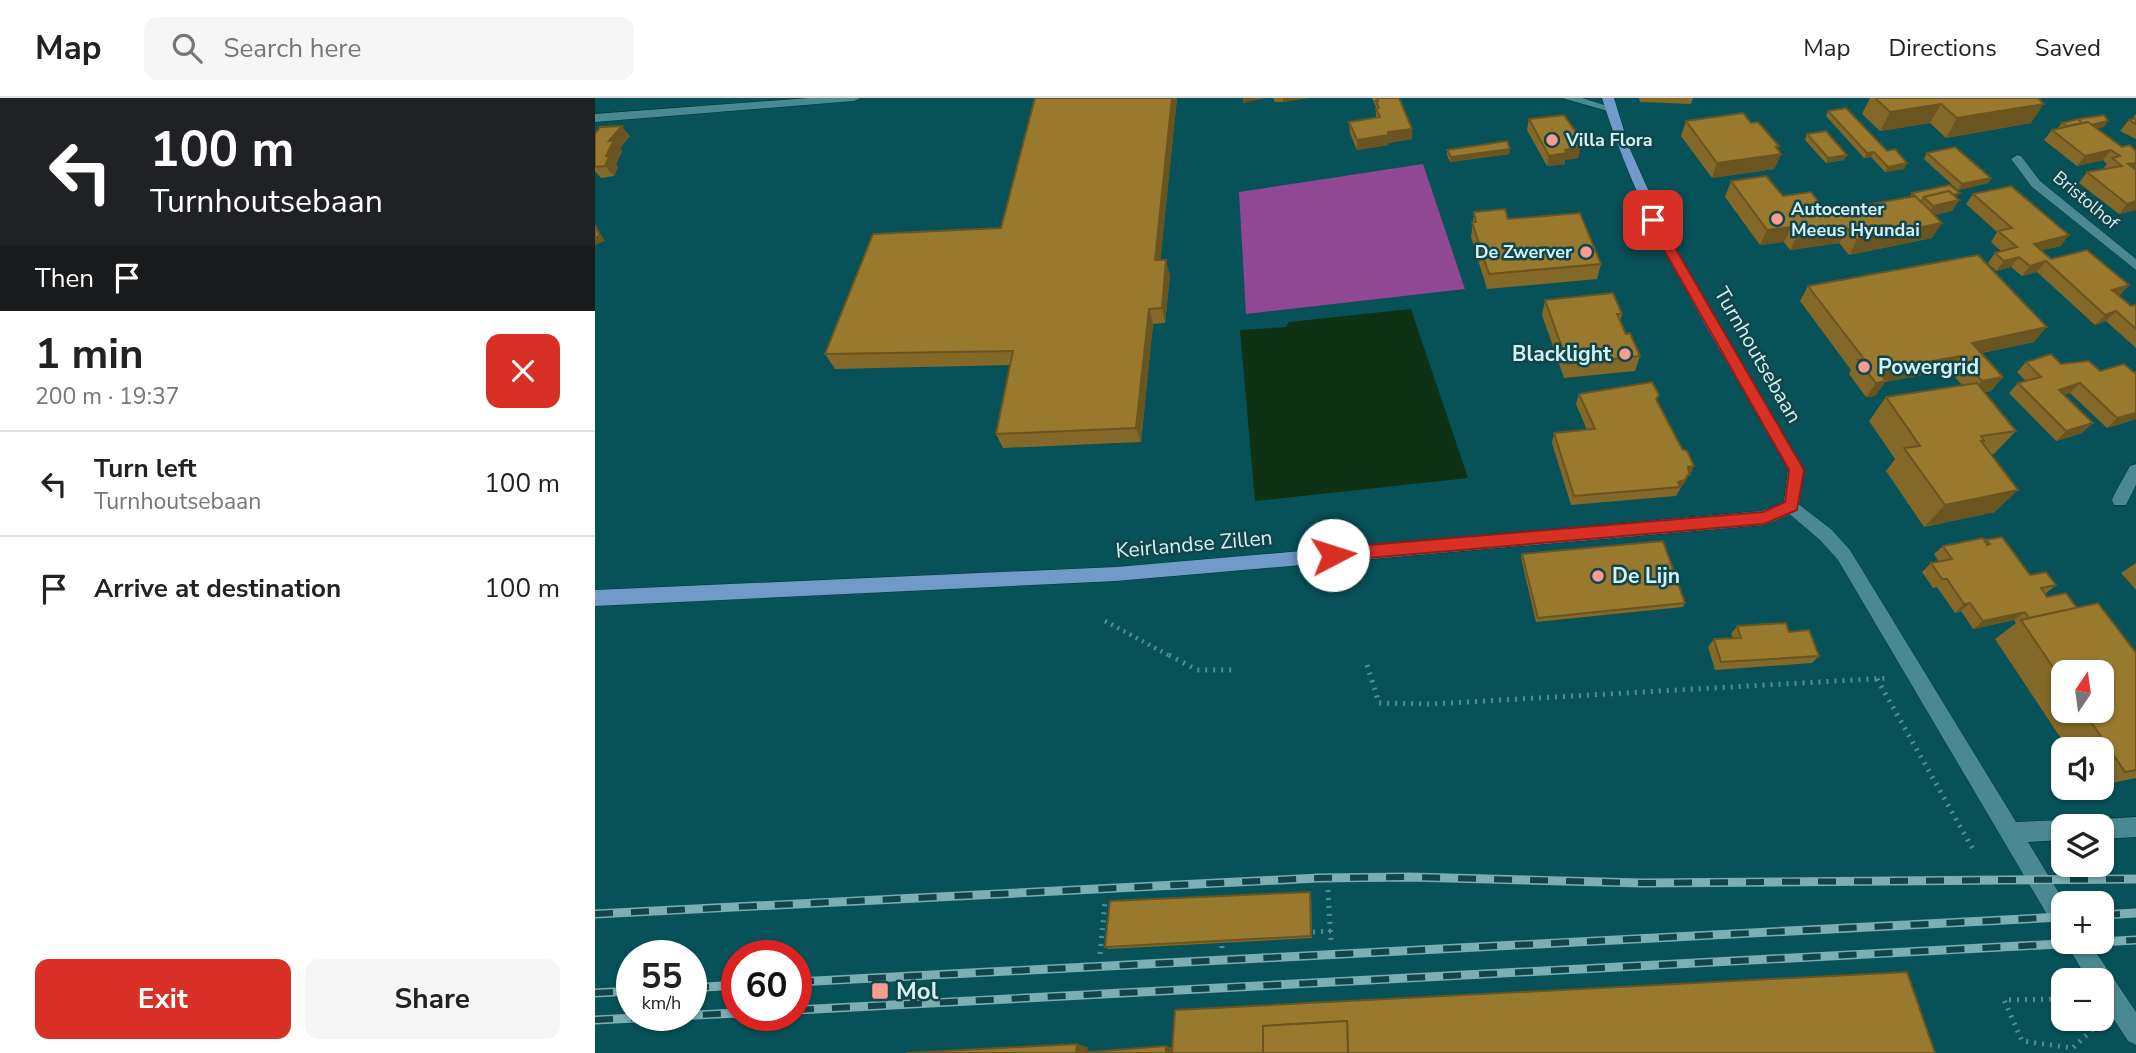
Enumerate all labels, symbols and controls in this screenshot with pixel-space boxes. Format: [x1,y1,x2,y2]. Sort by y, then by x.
search box [144,17,634,80]
text: Map [35,26,102,71]
icon: search [168,29,206,67]
text: Search here [224,31,361,66]
text: Map [1803,32,1850,64]
text: Directions [1888,32,1997,64]
text: Saved [2035,32,2101,64]
text: 100 m [150,116,294,183]
icon: left [35,126,126,217]
place label: Villa Flora [1565,128,1653,152]
marker: Villa Flora [1544,132,1560,148]
street label: Bristolhof [2048,165,2125,235]
text: Turnhoutsebaan [150,180,383,223]
pin [1623,190,1683,250]
place label: Autocenter Meeus Hyundai [1791,197,1920,242]
icon: arrive [1634,201,1672,239]
marker: Autocenter Meeus Hyundai [1769,211,1785,227]
place label: De Zwerver [1475,240,1572,264]
marker: De Zwerver [1578,244,1594,260]
icon: arrive [108,259,146,297]
text: Then [35,261,94,296]
street label: Turnhoutsebaan [1708,282,1808,428]
text: 1 min [35,326,144,383]
button: close [486,334,560,408]
place label: Blacklight [1512,340,1612,368]
marker: Blacklight [1617,346,1633,362]
place label: Powergrid [1878,353,1979,381]
marker: Powergrid [1856,359,1872,375]
text: 200 m · 19:37 [35,381,180,412]
text: Turn left [94,451,197,486]
icon: left [35,465,73,503]
text: 100 m [484,466,560,501]
text: Turnhoutsebaan [94,486,261,517]
position arrow [1296,518,1370,592]
street label: Keirlandse Zillen [1114,523,1274,565]
place label: De Lijn [1612,562,1680,590]
marker: De Lijn [1590,568,1606,584]
icon: arrive [35,570,73,608]
text: Arrive at destination [94,571,341,606]
text: 100 m [484,571,560,606]
north arrow [2051,660,2114,723]
map controls [2051,660,2114,1031]
button: sound [2051,737,2114,800]
button: layers [2051,814,2114,877]
button: + [2051,891,2114,954]
speed limit sign: 60 [721,940,812,1031]
text: 55 [640,953,683,1000]
button: Exit [35,959,291,1039]
button: Share [305,959,560,1039]
button: − [2051,968,2114,1031]
place label: Mol [896,975,939,1007]
marker: Mol [870,981,890,1001]
text: km/h [642,991,681,1015]

